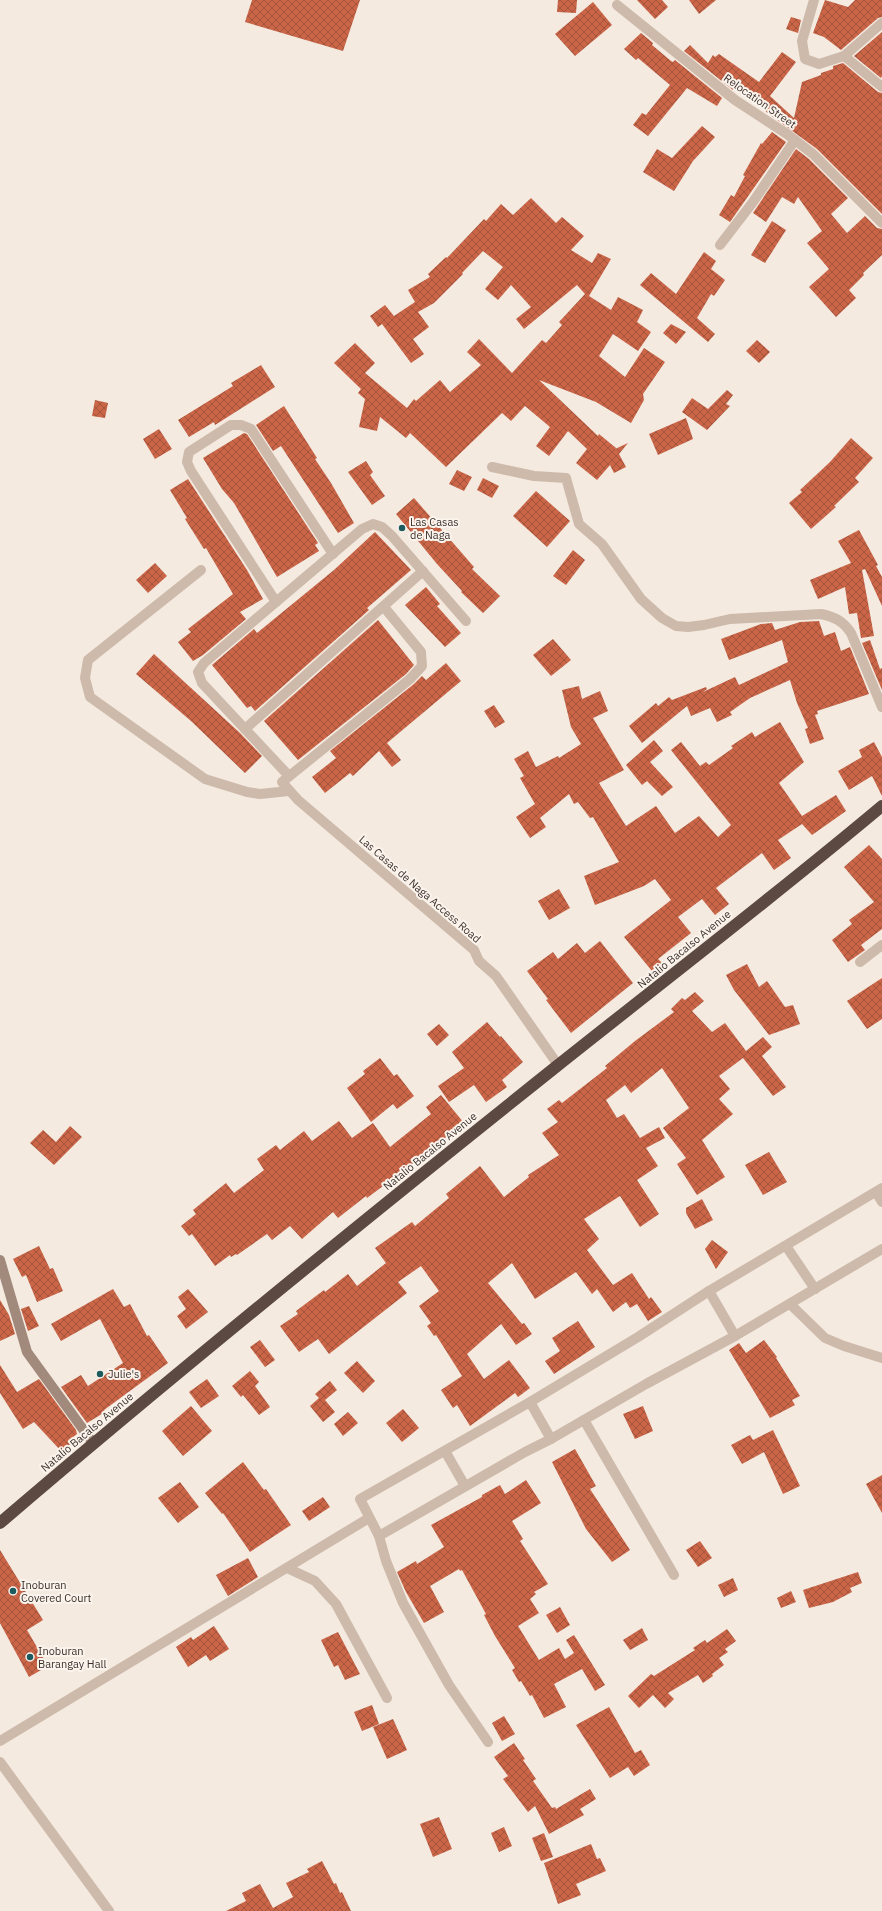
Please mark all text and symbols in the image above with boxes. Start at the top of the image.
street label: Relocation Street [721,71,799,131]
place label: Las Casas de Naga [410,515,459,542]
marker: Las Casas de Naga [397,523,407,533]
street label: Las Casas de Naga Access Road [356,832,484,946]
street label: Natalio Bacalso Avenue [634,907,734,991]
street label: Natalio Bacalso Avenue [380,1109,480,1193]
place label: Julie's [108,1367,139,1381]
marker: Julie's [95,1369,105,1379]
street label: Natalio Bacalso Avenue [38,1389,136,1475]
place label: Inoburan Covered Court [21,1578,92,1605]
marker: Inoburan Covered Court [8,1586,18,1596]
place label: Inoburan Barangay Hall [38,1644,106,1671]
marker: Inoburan Barangay Hall [25,1652,35,1662]

